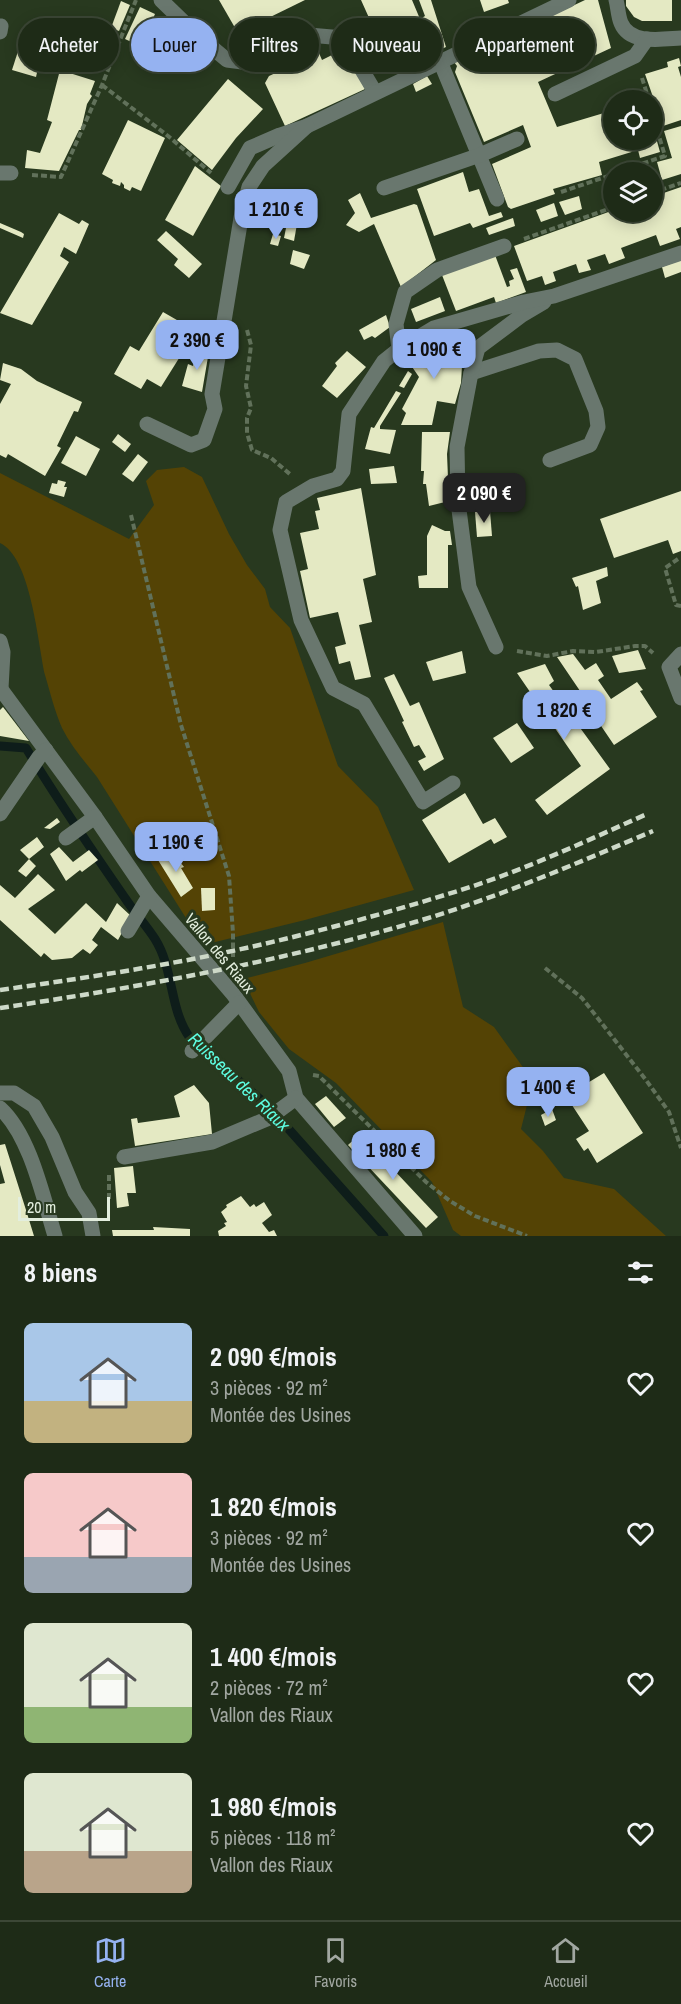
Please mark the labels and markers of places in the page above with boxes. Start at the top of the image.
pin: 1 210 € [221,189,331,240]
pin: 2 390 € [142,320,252,371]
pin: 1 090 € [379,329,489,380]
pin: 2 090 € [429,473,539,524]
pin: 1 820 € [509,690,619,741]
pin: 1 190 € [121,822,231,873]
pin: 1 400 € [493,1067,603,1118]
pin: 1 980 € [338,1130,448,1181]

